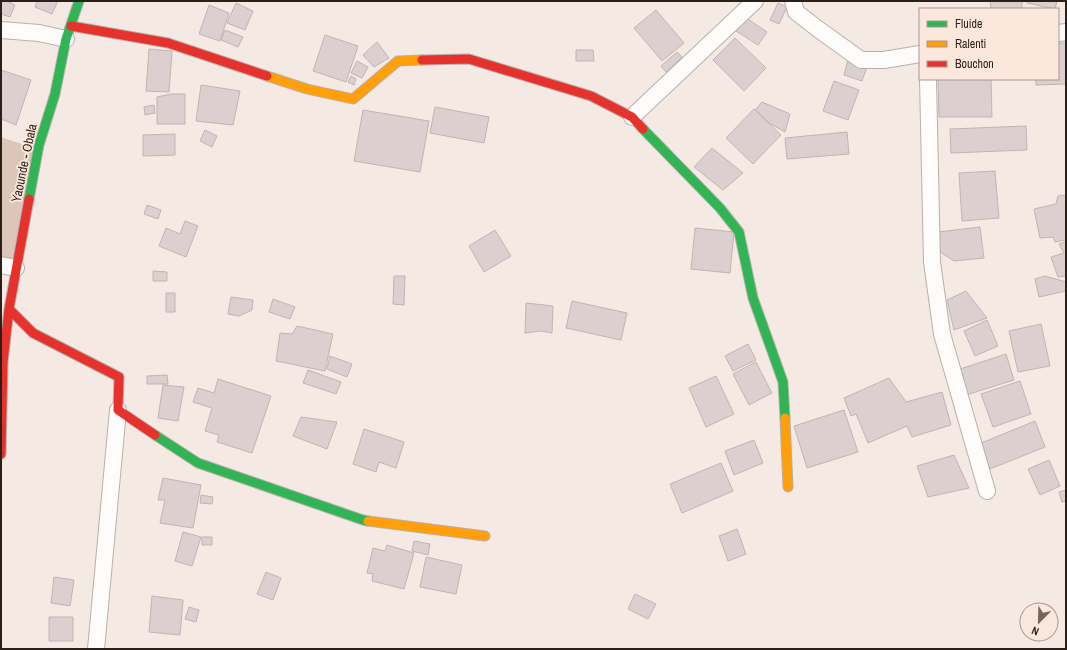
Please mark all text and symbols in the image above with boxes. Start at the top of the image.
legend [919,8,1059,80]
text: Fluide [955,16,982,32]
text: Ralenti [955,36,986,52]
text: Bouchon [955,56,994,72]
street label: Yaounde - Obala [7,122,41,204]
north arrow [1019,602,1059,642]
text: N [1029,623,1041,639]

